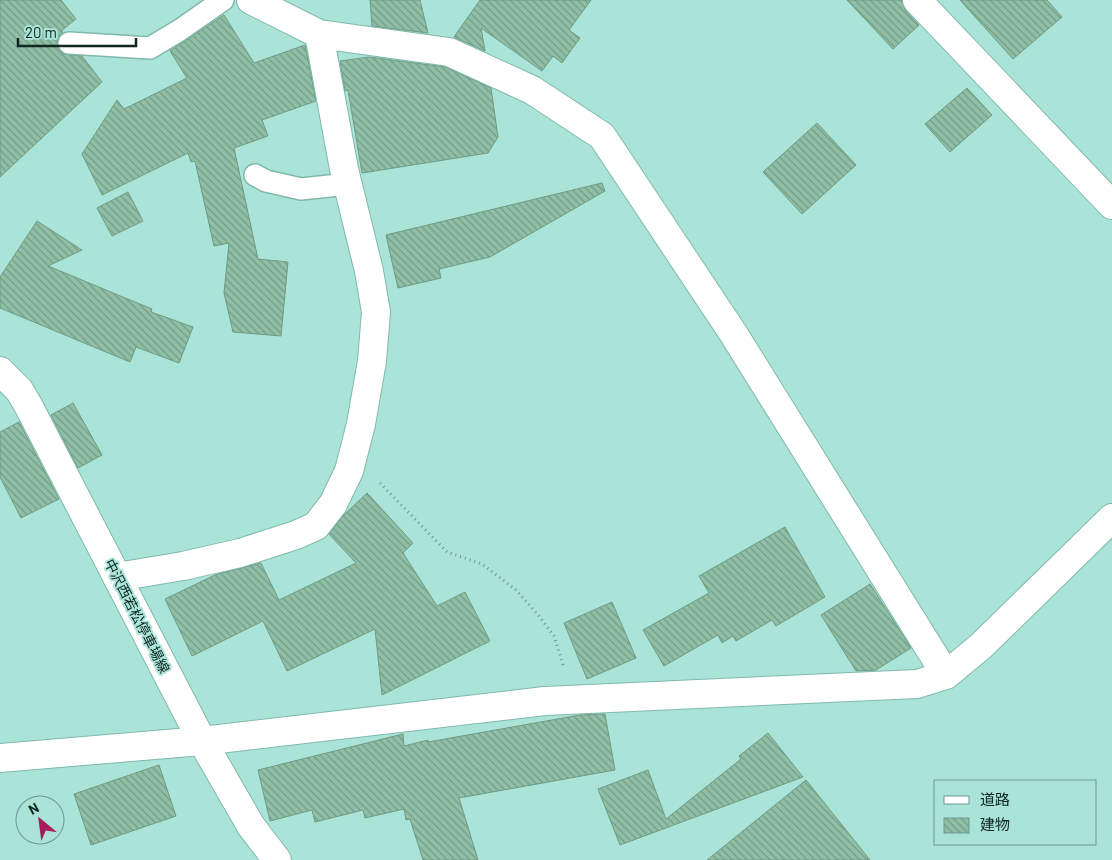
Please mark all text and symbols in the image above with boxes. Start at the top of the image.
scale bar [18,15,135,47]
text: 20 m [25,23,57,41]
street label: 中沢西若松停車場線 [101,556,174,676]
legend [934,780,1097,845]
text: 道路 [980,790,1010,808]
north arrow [15,795,65,845]
text: N [25,799,42,818]
text: 建物 [980,815,1010,833]

